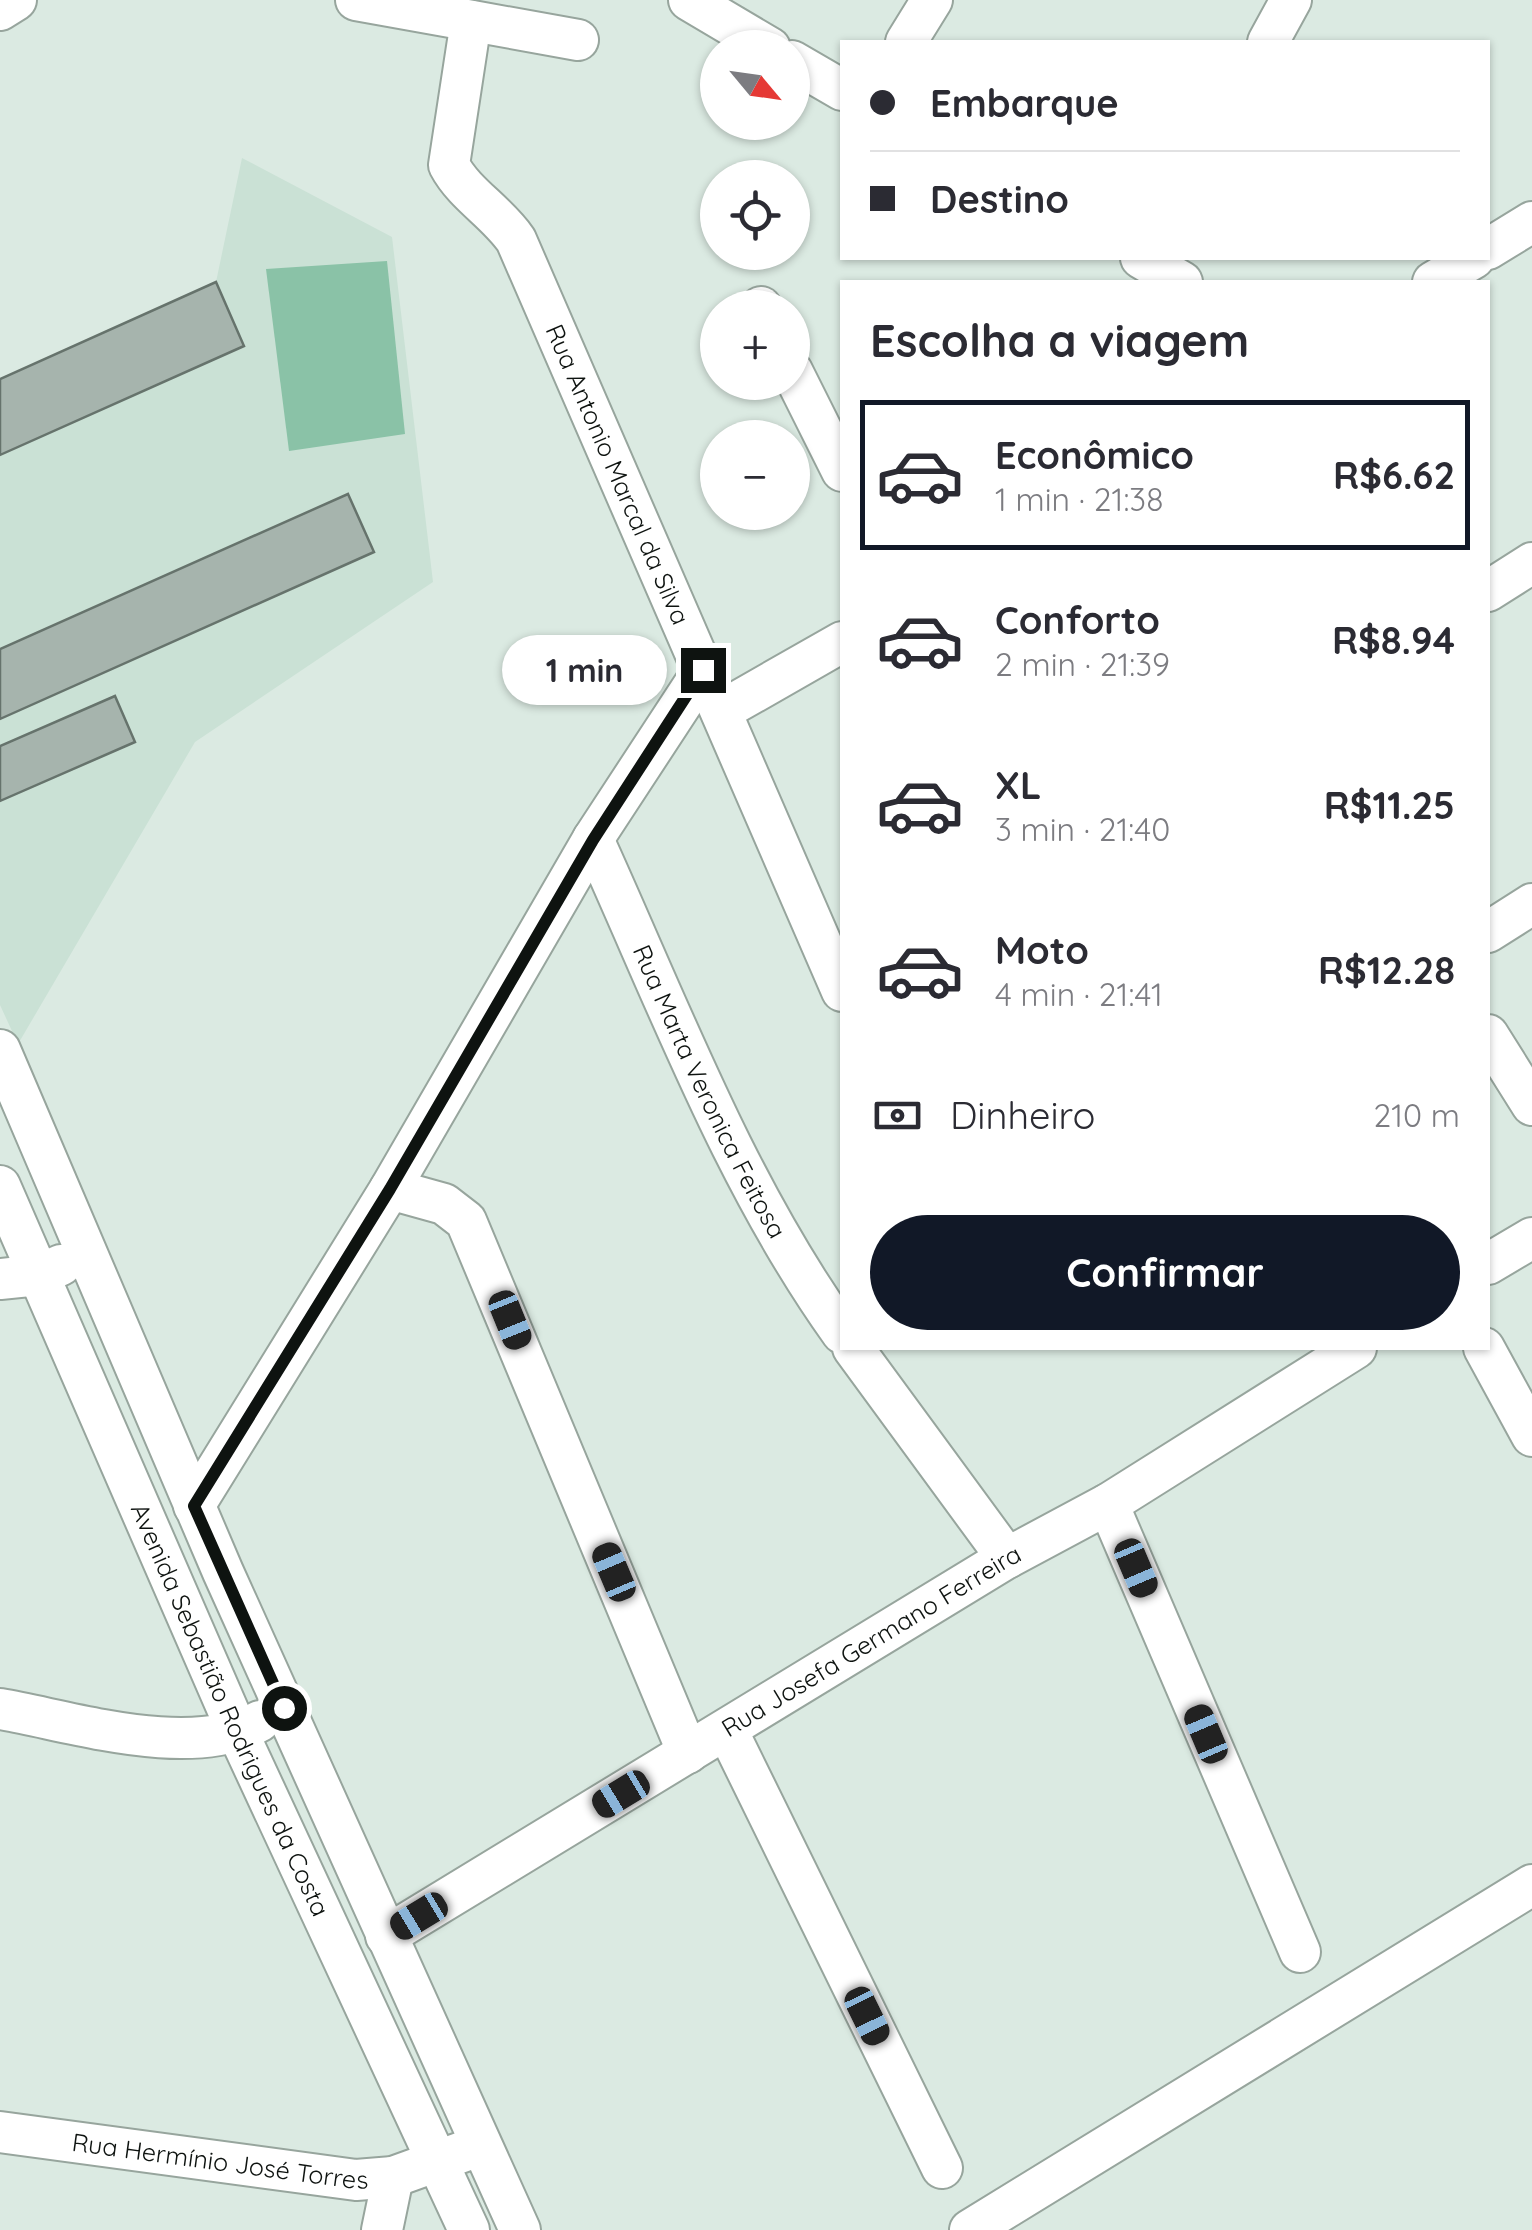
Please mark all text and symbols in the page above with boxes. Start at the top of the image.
north arrow [700,30,810,140]
map controls [700,30,810,530]
text: Embarque [930,79,1119,127]
button: locate [700,160,810,270]
text: Destino [930,175,1069,223]
button: + [700,290,810,400]
text: Escolha a viagem [870,312,1249,368]
street label: Rua Antonio Marcal da Silva [539,319,697,629]
button: − [700,420,810,530]
icon: car [875,430,965,520]
text: Econômico [995,431,1194,479]
text: R$6.62 [1333,451,1455,499]
text: 1 min · 21:38 [995,479,1163,519]
icon: car [875,595,965,685]
text: Conforto [995,596,1160,644]
text: R$8.94 [1332,616,1455,664]
callout: 1 min [503,635,668,705]
text: 2 min · 21:39 [995,644,1170,684]
route end [681,648,726,693]
text: 1 min [546,650,623,690]
icon: car [875,760,965,850]
text: XL [995,761,1041,809]
text: R$11.25 [1324,781,1455,829]
text: 3 min · 21:40 [995,809,1170,849]
icon: car [875,925,965,1015]
text: Moto [995,926,1089,974]
street label: Rua Marta Veronica Feitosa [627,940,794,1243]
text: R$12.28 [1318,946,1455,994]
text: 4 min · 21:41 [995,974,1163,1014]
icon: cash [870,1088,925,1143]
text: Dinheiro [950,1091,1095,1139]
text: 210 m [1373,1095,1460,1135]
button: Confirmar [870,1215,1460,1330]
car [485,1287,535,1353]
street label: Avenida Sebastião Rodrigues da Costa [125,1498,337,1921]
car [1110,1535,1162,1601]
street label: Rua Josefa Germano Ferreira [715,1537,1026,1743]
car [588,1539,640,1605]
route start [262,1686,307,1731]
car [1180,1701,1232,1767]
car [588,1766,654,1822]
car [386,1888,452,1944]
car [840,1982,894,2050]
street label: Rua Hermínio José Torres [70,2126,369,2195]

